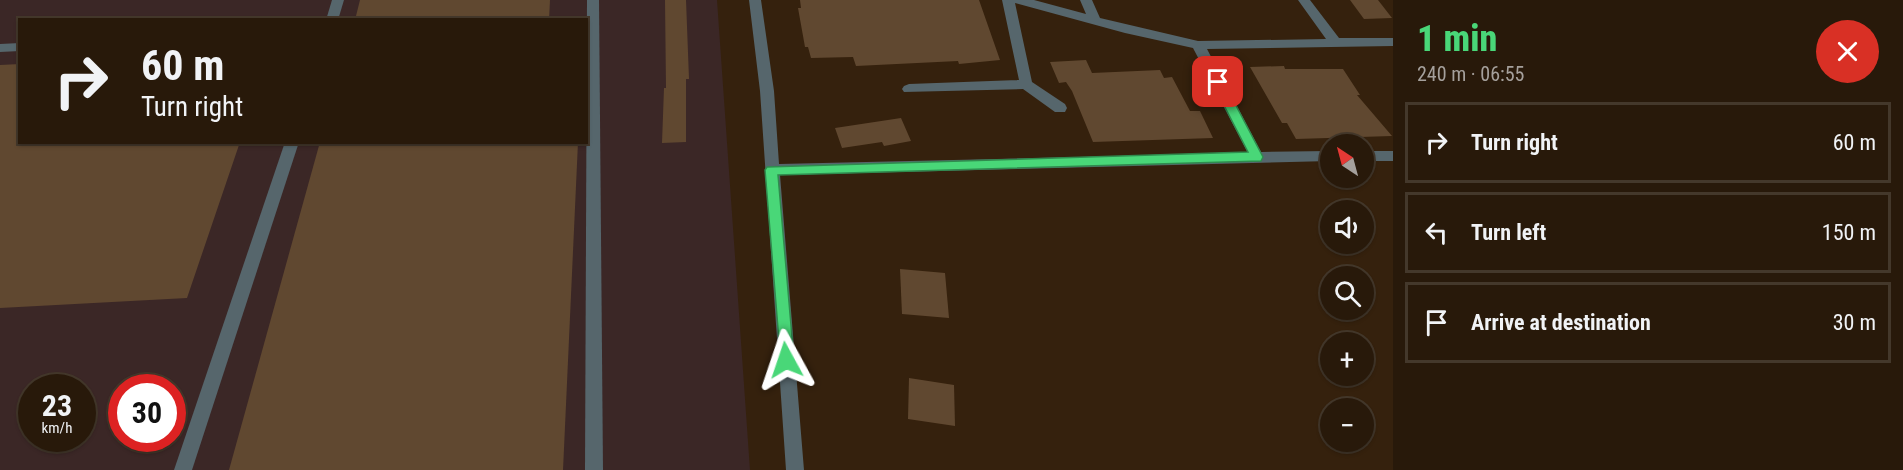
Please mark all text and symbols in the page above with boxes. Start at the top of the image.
text: 1 min [1417,18,1497,60]
button: close [1816,20,1879,83]
text: 60 m [141,41,224,90]
icon: right [42,42,120,120]
pin [1192,56,1243,107]
text: 240 m · 06:55 [1417,62,1524,86]
icon: arrive [1201,65,1234,98]
text: Turn right [141,91,243,123]
icon: right [1420,126,1453,159]
text: Turn right [1471,130,1558,155]
text: 60 m [1833,130,1876,155]
north arrow [1320,134,1374,188]
map controls [1320,134,1374,452]
button: sound [1320,200,1374,254]
icon: left [1420,216,1453,249]
text: Turn left [1471,220,1546,245]
text: 150 m [1822,220,1876,245]
button: search [1320,266,1374,320]
icon: arrive [1420,306,1453,339]
text: Arrive at destination [1471,310,1651,335]
text: 30 m [1833,310,1876,335]
position arrow [754,328,818,392]
button: + [1320,332,1374,386]
speed limit sign: 30 [108,374,186,452]
text: 23 [42,388,72,423]
button: − [1320,398,1374,452]
text: km/h [42,419,72,437]

